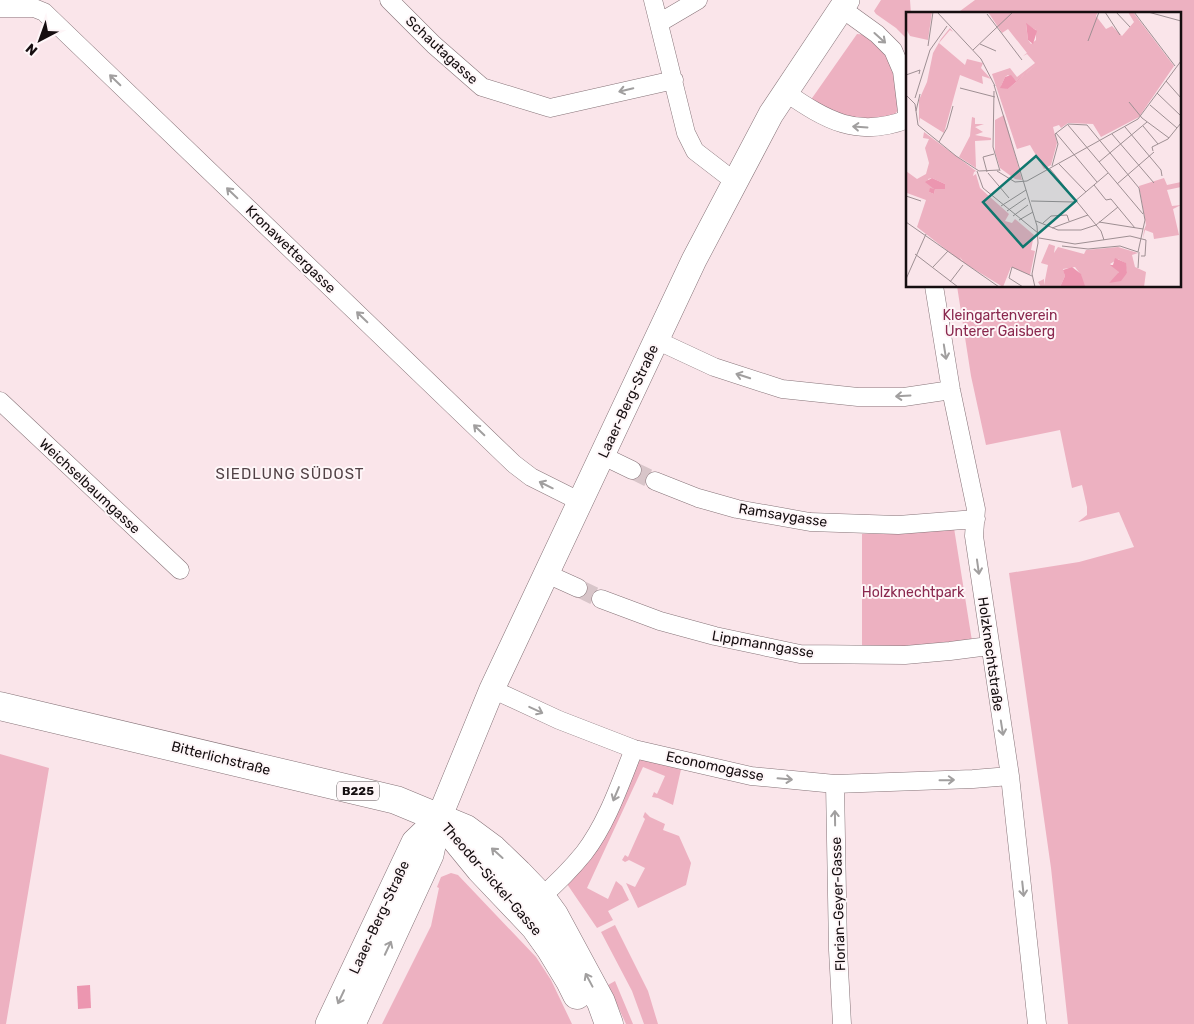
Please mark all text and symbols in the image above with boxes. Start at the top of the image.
inset map [906,12,1182,288]
street label: Schautagasse [402,13,481,88]
north arrow [15,15,65,65]
one-way arrow [873,32,886,43]
text: N [22,40,41,59]
one-way arrow [109,74,121,86]
one-way arrow [619,86,635,95]
one-way arrow [852,123,868,132]
one-way arrow [226,187,238,199]
street label: Kronawettergasse [242,202,339,297]
park label: Kleingartenverein Unterer Gaisberg [943,307,1057,340]
one-way arrow [356,311,368,323]
street label: Laaer-Berg-Straße [595,342,662,461]
one-way arrow [940,343,950,359]
one-way arrow [736,371,751,380]
one-way arrow [895,392,911,401]
one-way arrow [473,424,486,436]
street label: Weichselbaumgasse [36,435,144,538]
district label: SIEDLUNG SÜDOST [215,465,365,483]
one-way arrow [539,480,554,489]
street label: Ramsaygasse [737,500,829,531]
one-way arrow [974,559,984,575]
park label: Holzknechtpark [862,584,965,601]
street label: Holzknechtstraße [974,596,1007,713]
street label: Lippmanngasse [711,627,815,662]
one-way arrow [528,706,543,715]
one-way arrow [998,720,1008,736]
street label: Bitterlichstraße [170,738,272,779]
street label: Economogasse [665,748,765,785]
one-way arrow [777,774,793,784]
one-way arrow [939,775,955,784]
road number: B225 [337,781,379,800]
one-way arrow [610,786,620,801]
one-way arrow [831,810,840,826]
street label: Theodor-Sickel-Gasse [438,819,545,939]
street label: Florian-Geyer-Gasse [828,836,849,972]
one-way arrow [490,847,503,859]
street label: Laaer-Berg-Straße [346,858,413,977]
one-way arrow [1018,881,1028,897]
one-way arrow [384,941,393,956]
one-way arrow [584,972,594,987]
one-way arrow [336,989,345,1004]

